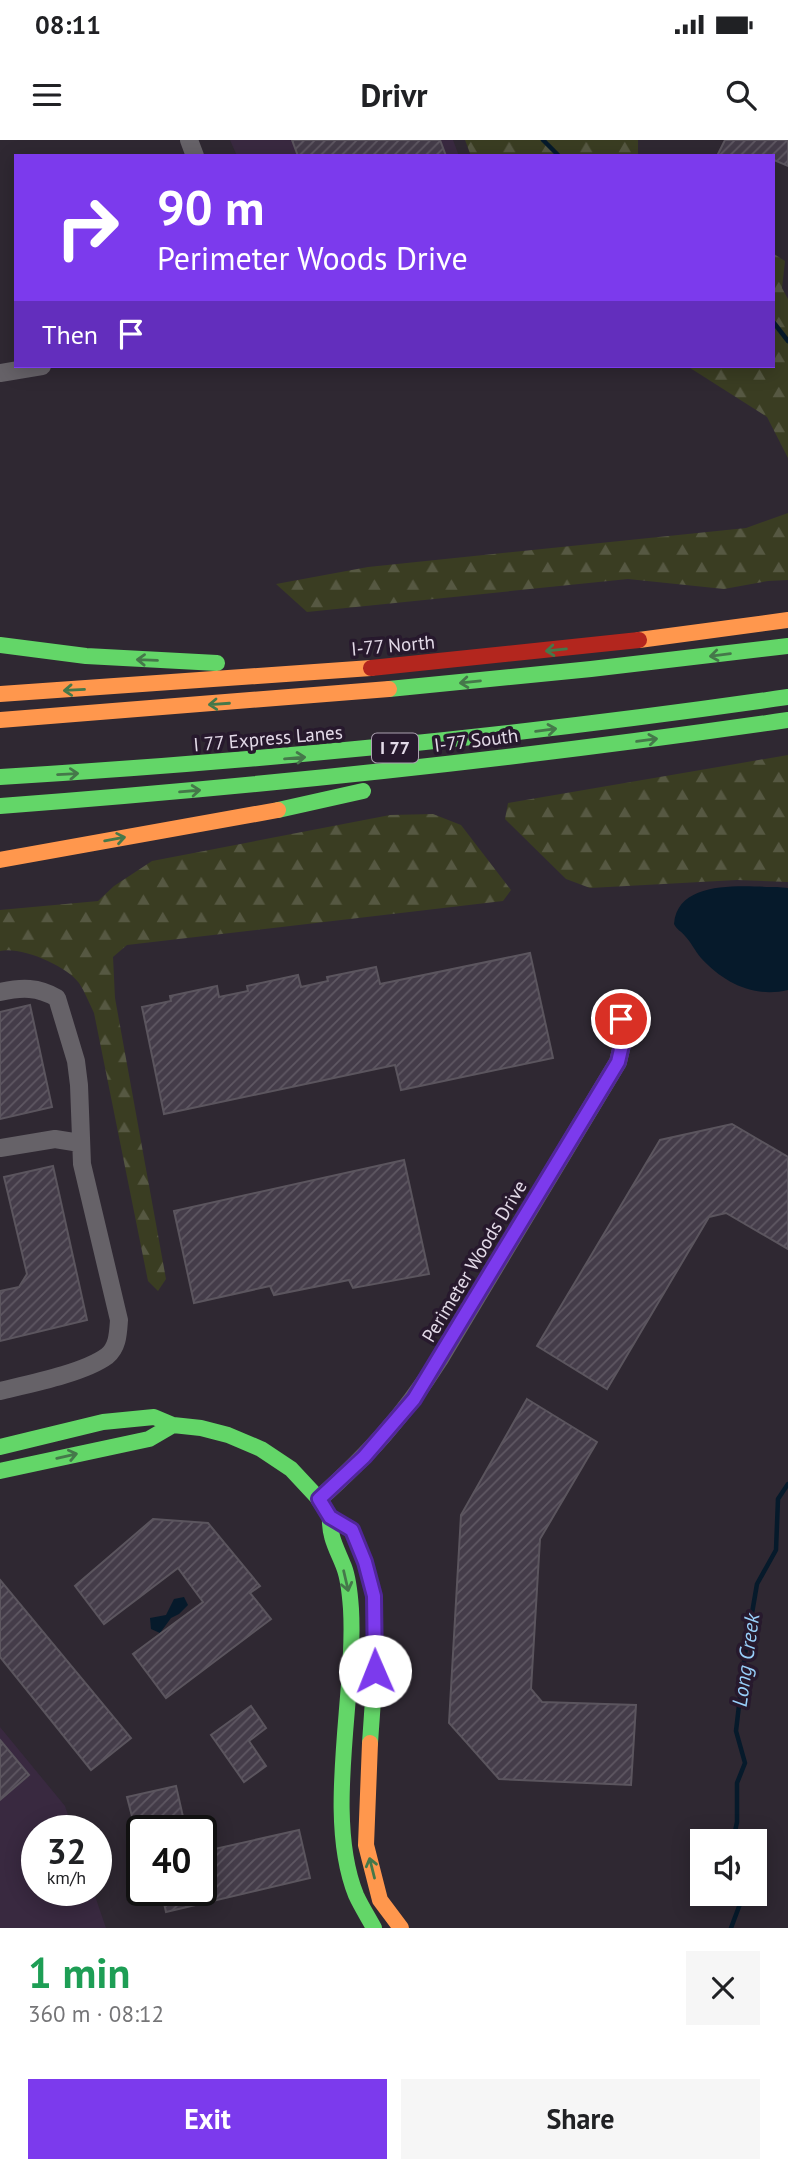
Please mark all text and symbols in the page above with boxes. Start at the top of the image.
text: 08:11 [35,8,101,41]
text: Drivr [360,74,428,116]
icon: menu [28,76,66,114]
icon: search [722,76,760,114]
text: 90 m [157,175,264,239]
icon: right [42,182,133,273]
text: Perimeter Woods Drive [157,237,468,279]
icon: arrive [112,315,150,353]
text: Then [42,318,98,351]
street label: I-77 North [350,629,436,661]
one-way arrow [546,644,568,657]
one-way arrow [709,648,732,661]
one-way arrow [136,654,159,667]
one-way arrow [459,676,482,689]
one-way arrow [63,683,86,696]
one-way arrow [208,698,231,711]
street label: I 77 Express Lanes [192,720,344,756]
street label: I-77 South [433,723,519,757]
one-way arrow [534,724,556,737]
one-way arrow [635,733,658,746]
road number: I 77 [372,734,418,762]
one-way arrow [283,751,306,764]
one-way arrow [56,767,79,780]
one-way arrow [178,784,201,797]
one-way arrow [104,832,126,846]
pin [591,989,651,1049]
icon: arrive [602,1000,640,1038]
street label: Perimeter Woods Drive [416,1176,532,1346]
one-way arrow [55,1449,78,1462]
one-way arrow [340,1569,354,1592]
water label: Long Creek [726,1610,766,1708]
position arrow [338,1634,412,1708]
speed limit sign: 40 [126,1815,217,1906]
text: 32 [47,1828,86,1874]
map controls [690,1829,767,1906]
button: sound [690,1829,767,1906]
one-way arrow [365,1857,378,1880]
text: km/h [47,1866,86,1889]
text: 1 min [28,1945,130,2000]
button: close [686,1951,760,2025]
text: 360 m · 08:12 [28,1999,164,2028]
button: Exit [28,2079,387,2159]
button: Share [401,2079,760,2159]

